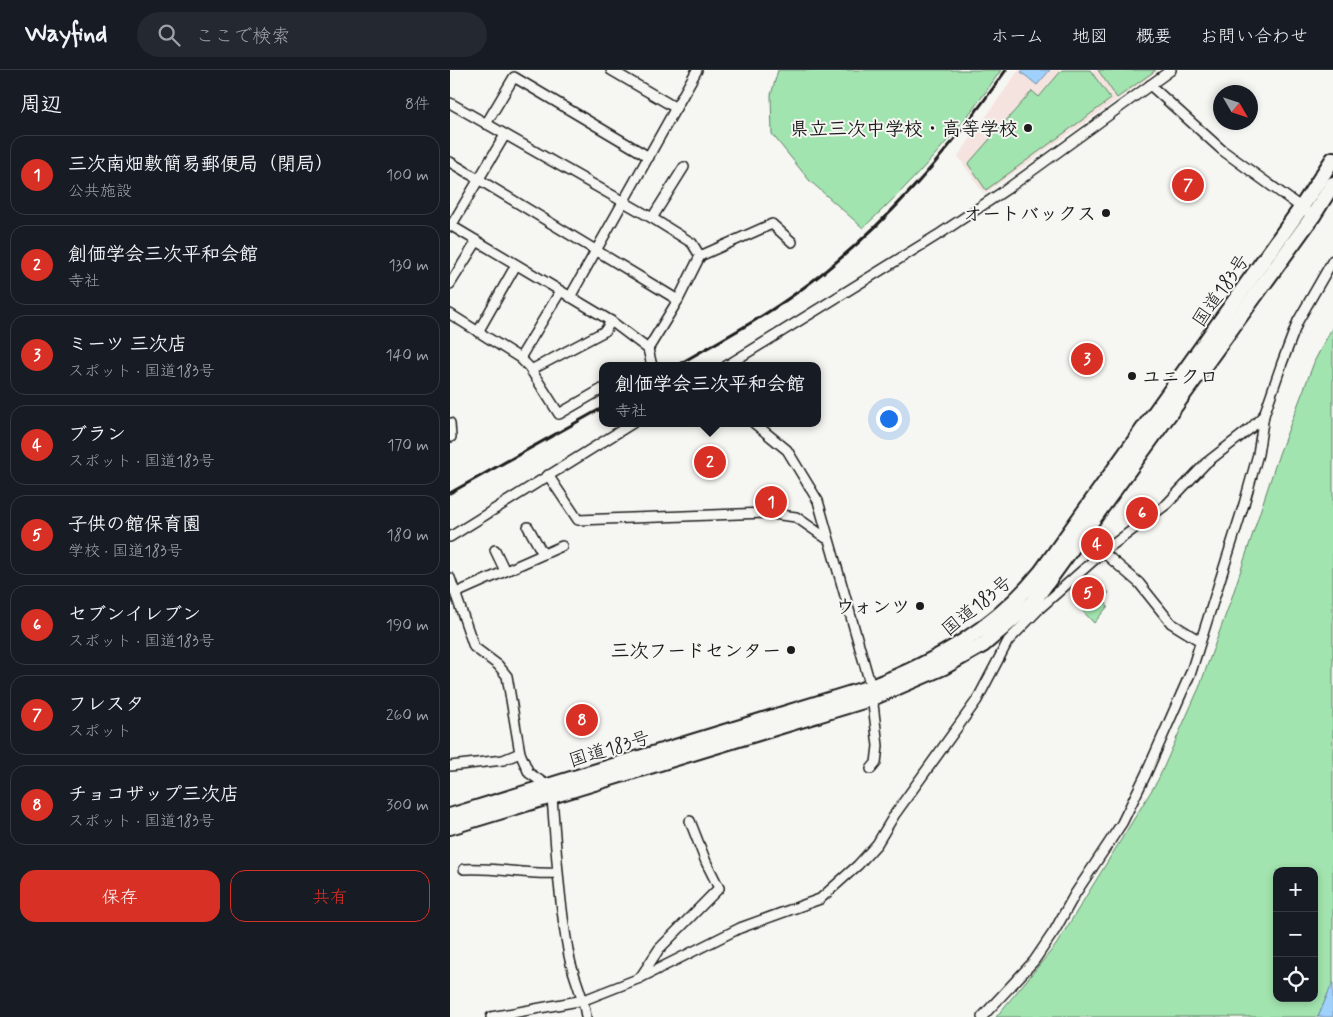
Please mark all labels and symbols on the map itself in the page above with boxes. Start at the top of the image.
north arrow [1213,85,1258,130]
place label: 県立三次中学校・高等学校 [790,117,1018,142]
marker: 県立三次中学校・高等学校 [1022,122,1034,134]
pin: 7 [1172,166,1204,204]
place label: オートバックス [963,202,1096,227]
marker: オートバックス [1100,207,1112,219]
street label: 国道183号 [1187,249,1255,332]
pin: 3 [1071,340,1103,378]
place label: ユニクロ [1142,365,1218,390]
marker: ユニクロ [1126,370,1138,382]
your location [876,406,902,432]
pin: 2 [694,443,726,481]
pin: 1 [755,483,787,521]
pin: 6 [1126,494,1158,532]
pin: 4 [1081,525,1113,563]
street label: 国道183号 [937,570,1017,642]
pin: 5 [1072,574,1104,612]
place label: ウォンツ [836,595,910,620]
marker: ウォンツ [914,600,926,612]
place label: 三次フードセンター [610,639,781,664]
marker: 三次フードセンター [785,644,797,656]
pin: 8 [566,701,598,739]
street label: 国道183号 [566,725,653,774]

